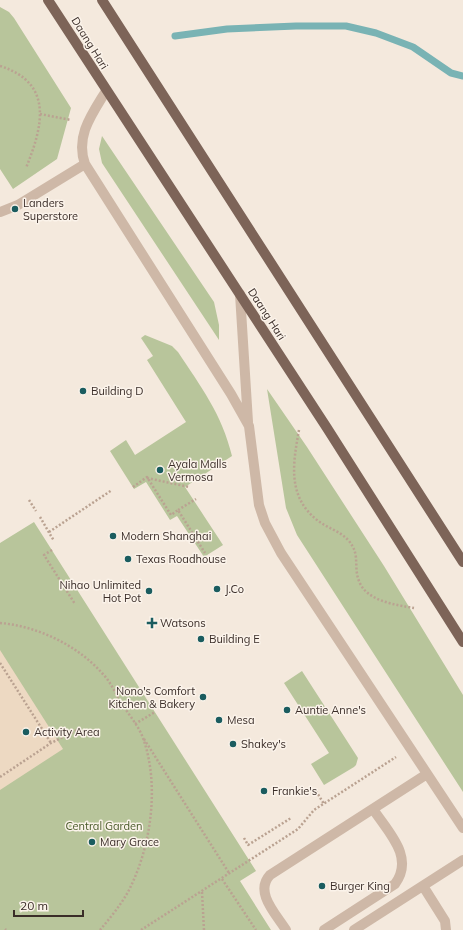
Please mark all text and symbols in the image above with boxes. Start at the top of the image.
street label: Daang Hari [68,14,112,72]
place label: Landers Superstore [23,196,78,223]
marker: Landers Superstore [10,204,20,214]
street label: Daang Hari [245,285,289,343]
place label: Building D [91,384,143,398]
marker: Building D [78,386,88,396]
place label: Ayala Malls Vermosa [168,457,227,484]
marker: Ayala Malls Vermosa [155,465,165,475]
place label: Modern Shanghai [121,529,211,543]
marker: Modern Shanghai [108,531,118,541]
place label: Texas Roadhouse [136,552,226,566]
marker: Texas Roadhouse [123,554,133,564]
place label: Nihao Unlimited Hot Pot [60,578,141,605]
place label: J.Co [225,582,244,596]
marker: J.Co [212,584,222,594]
marker: Nihao Unlimited Hot Pot [144,586,154,596]
place label: Watsons [160,616,206,630]
marker: Watsons [147,618,157,628]
place label: Building E [209,632,260,646]
marker: Building E [196,634,206,644]
place label: Nono's Comfort Kitchen & Bakery [108,684,195,711]
marker: Nono's Comfort Kitchen & Bakery [198,692,208,702]
place label: Auntie Anne's [295,703,366,717]
marker: Auntie Anne's [282,705,292,715]
place label: Mesa [227,713,254,727]
marker: Mesa [214,715,224,725]
place label: Activity Area [34,725,100,739]
marker: Activity Area [21,727,31,737]
place label: Shakey's [241,737,286,751]
marker: Shakey's [228,739,238,749]
place label: Frankie's [272,784,317,798]
marker: Frankie's [259,786,269,796]
park label: Central Garden [65,819,143,833]
place label: Mary Grace [100,835,159,849]
marker: Mary Grace [87,837,97,847]
place label: Burger King [330,879,390,893]
marker: Burger King [317,881,327,891]
scale bar [14,892,83,918]
text: 20 m [20,898,48,913]

